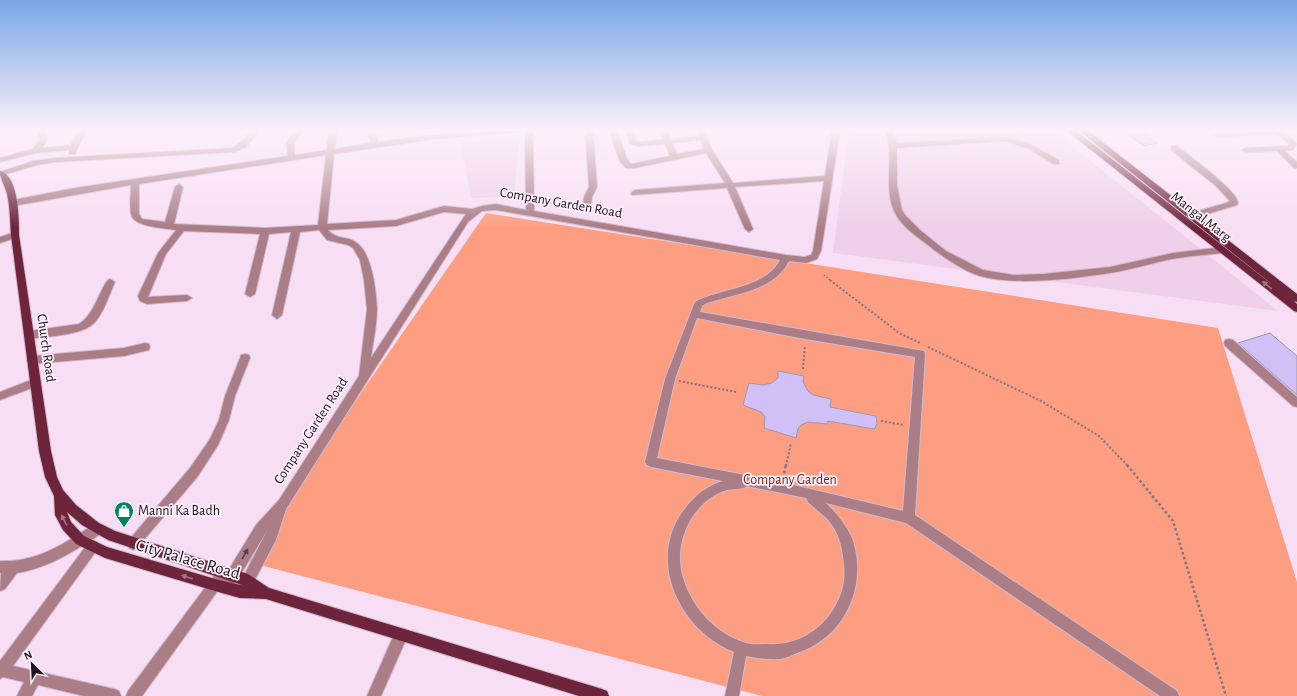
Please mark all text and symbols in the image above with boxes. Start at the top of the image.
street label: Company Garden Road [499,185,623,221]
street label: Mangal Marg [1168,189,1234,245]
one-way arrow [1261,281,1272,289]
street label: Church Road [34,313,58,383]
street label: Company Garden Road [271,375,351,487]
park label: Company Garden [743,473,837,487]
shop icon: Manni Ka Badh [113,500,135,528]
place label: Manni Ka Badh [138,504,220,518]
one-way arrow [61,514,67,526]
street label: City Palace Road [134,536,242,583]
one-way arrow [242,549,249,560]
one-way arrow [181,574,193,580]
north arrow [12,644,52,684]
text: N [22,649,34,662]

